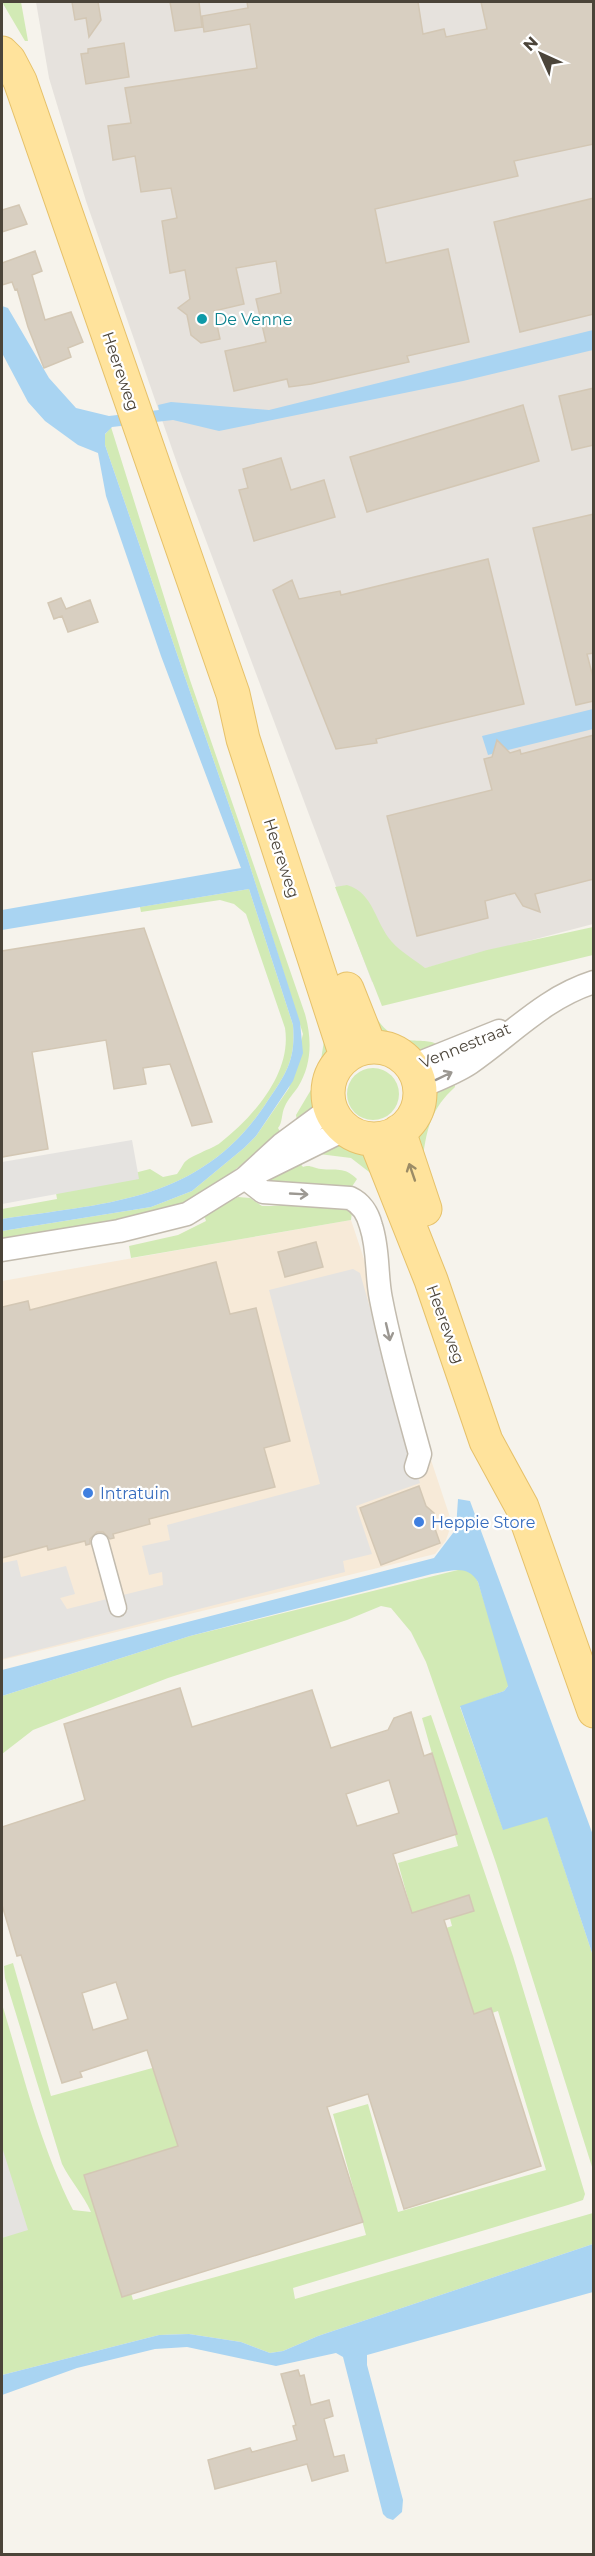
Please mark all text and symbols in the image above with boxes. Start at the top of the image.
north arrow [511,24,571,84]
text: N [519,32,542,55]
place label: De Venne [214,310,292,329]
marker: De Venne [195,312,209,326]
street label: Heereweg [98,329,143,413]
street label: Heereweg [260,816,303,900]
street label: Vennestraat [417,1018,514,1072]
one-way arrow [435,1070,453,1081]
one-way arrow [406,1164,417,1182]
one-way arrow [288,1188,308,1199]
street label: Heereweg [422,1282,469,1366]
one-way arrow [383,1321,394,1341]
place label: Intratuin [100,1484,170,1503]
marker: Intratuin [81,1486,95,1500]
place label: Heppie Store [431,1513,535,1532]
marker: Heppie Store [412,1515,426,1529]

